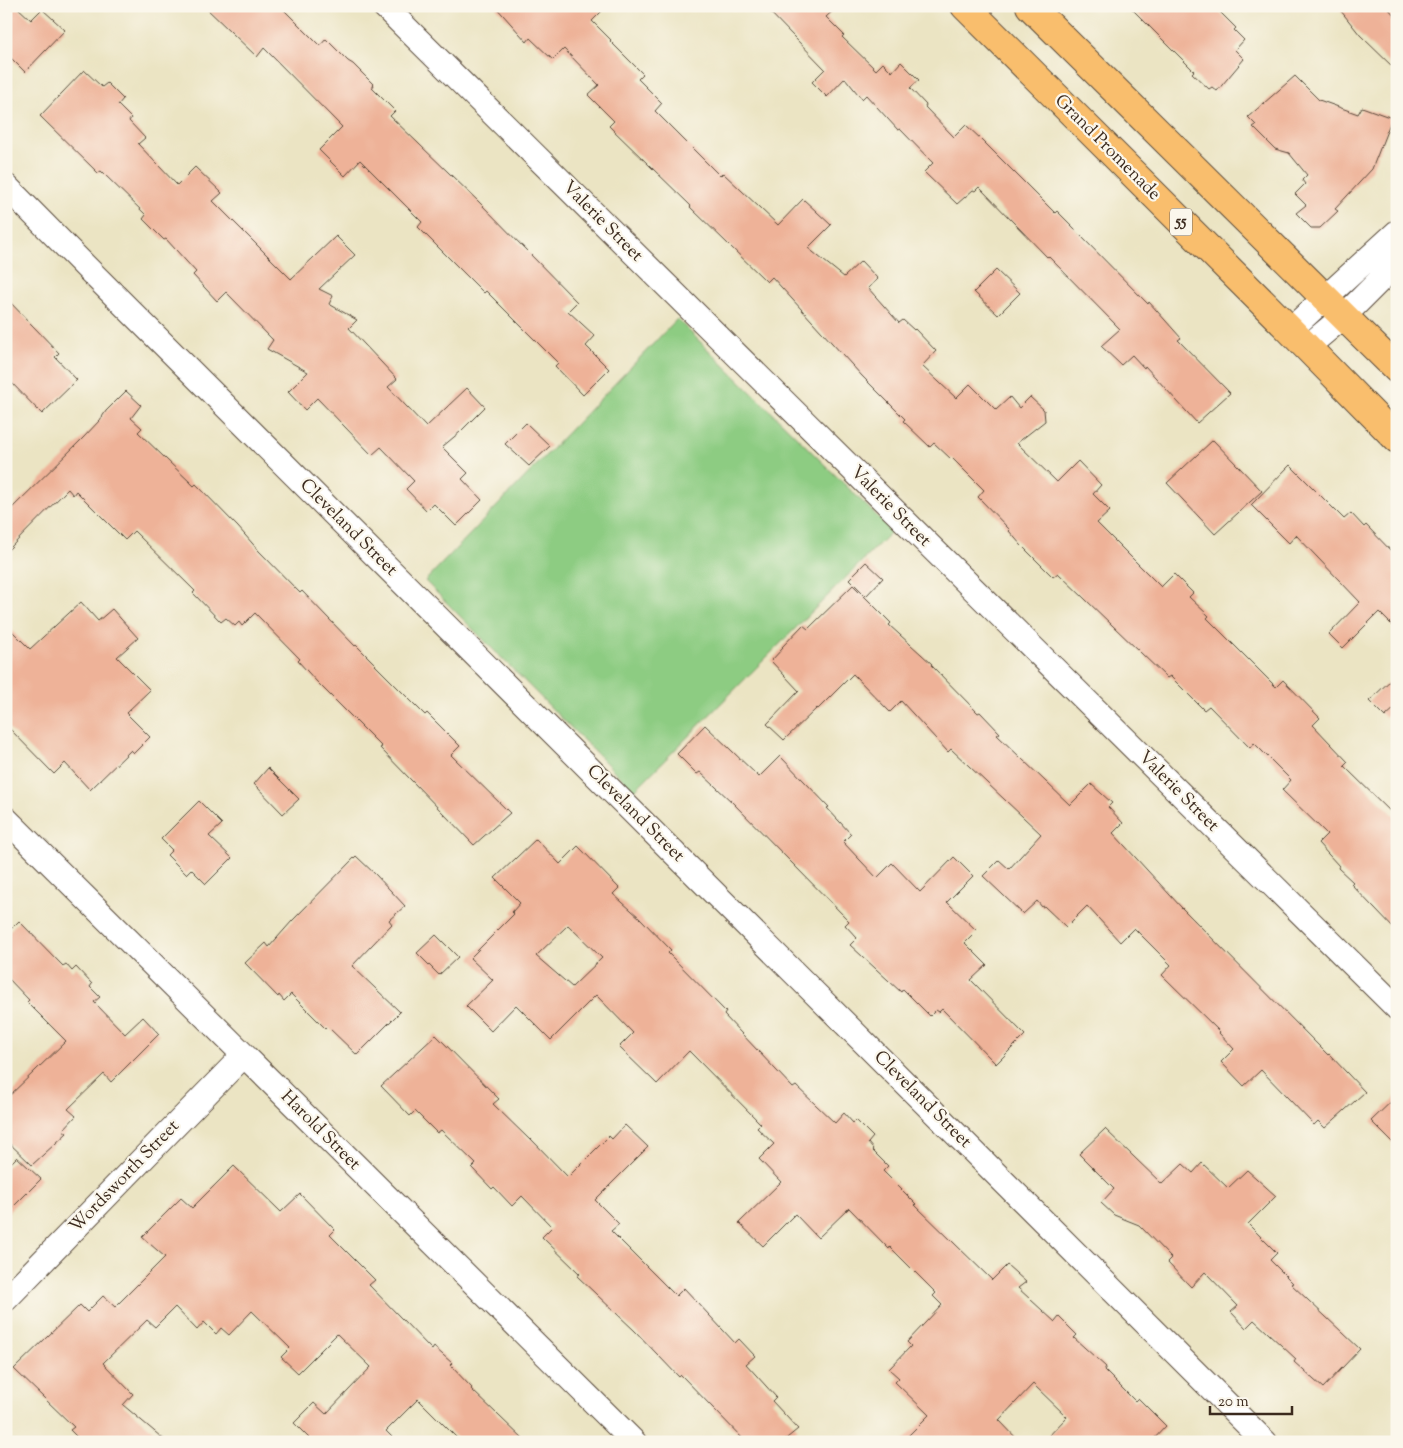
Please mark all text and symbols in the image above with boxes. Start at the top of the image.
street label: Grand Promenade [1048,89,1166,207]
street label: Valerie Street [556,176,648,268]
road number: 55 [1170,208,1192,236]
street label: Valerie Street [844,461,936,553]
street label: Cleveland Street [293,473,403,583]
street label: Valerie Street [1132,746,1224,838]
street label: Cleveland Street [580,759,690,869]
street label: Cleveland Street [867,1045,977,1155]
street label: Harold Street [274,1085,366,1177]
street label: Wordsworth Street [64,1115,186,1239]
scale bar [1210,1383,1293,1415]
text: 20 m [1218,1392,1249,1413]

